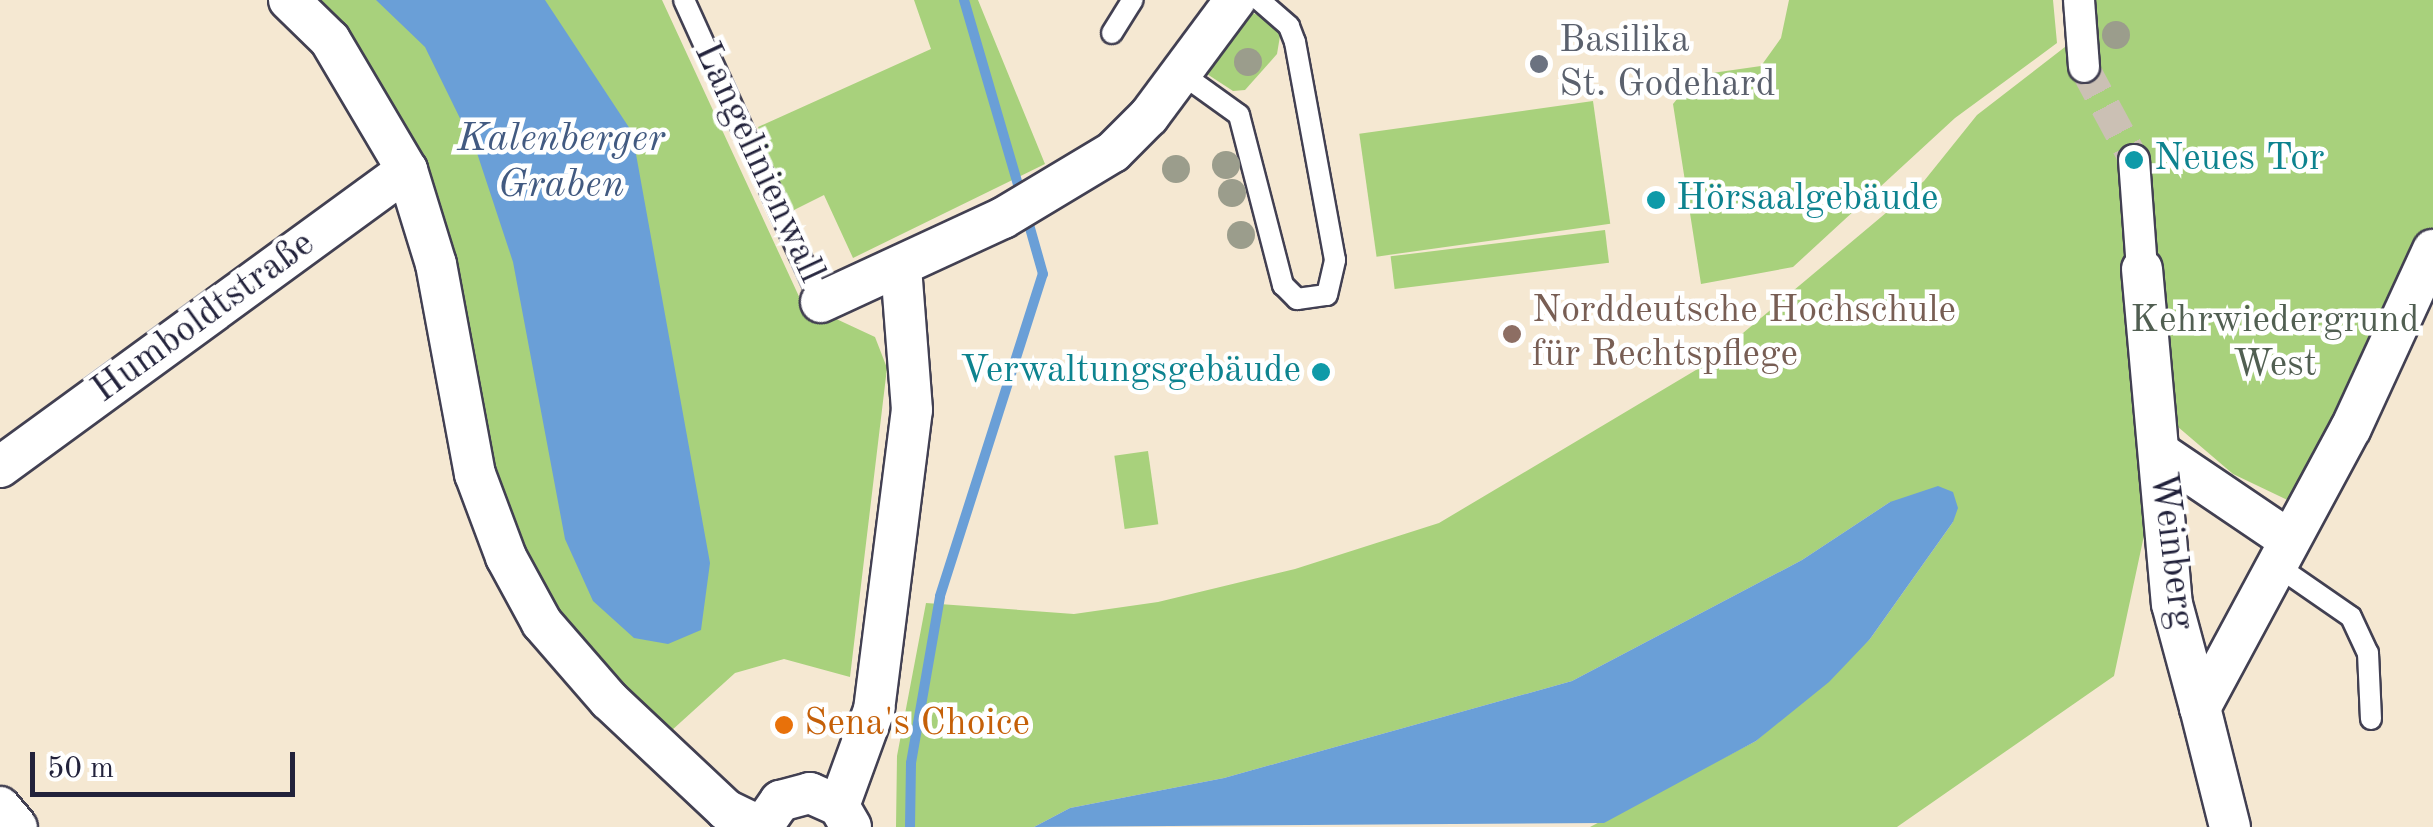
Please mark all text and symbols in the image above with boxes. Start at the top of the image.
place label: Basilika St. Godehard [1559,19,1776,108]
street label: Langelinienwall [682,36,834,290]
marker: Basilika St. Godehard [1528,53,1550,75]
water label: Kalenberger Graben [457,116,665,210]
place label: Neues Tor [2154,137,2325,183]
marker: Neues Tor [2123,149,2145,171]
place label: Hörsaalgebäude [1676,177,1939,223]
marker: Hörsaalgebäude [1645,189,1667,211]
street label: Humboldtstraße [84,222,324,414]
place label: Norddeutsche Hochschule für Rechtspflege [1532,289,1956,378]
park label: Kehrwiedergrund West [2130,299,2420,388]
marker: Norddeutsche Hochschule für Rechtspflege [1501,323,1523,345]
place label: Verwaltungsgebäude [960,349,1301,395]
marker: Verwaltungsgebäude [1310,361,1332,383]
street label: Weinberg [2139,470,2203,632]
place label: Sena's Choice [804,702,1030,748]
marker: Sena's Choice [773,714,795,736]
scale bar [35,732,300,794]
text: 50 m [47,754,114,784]

